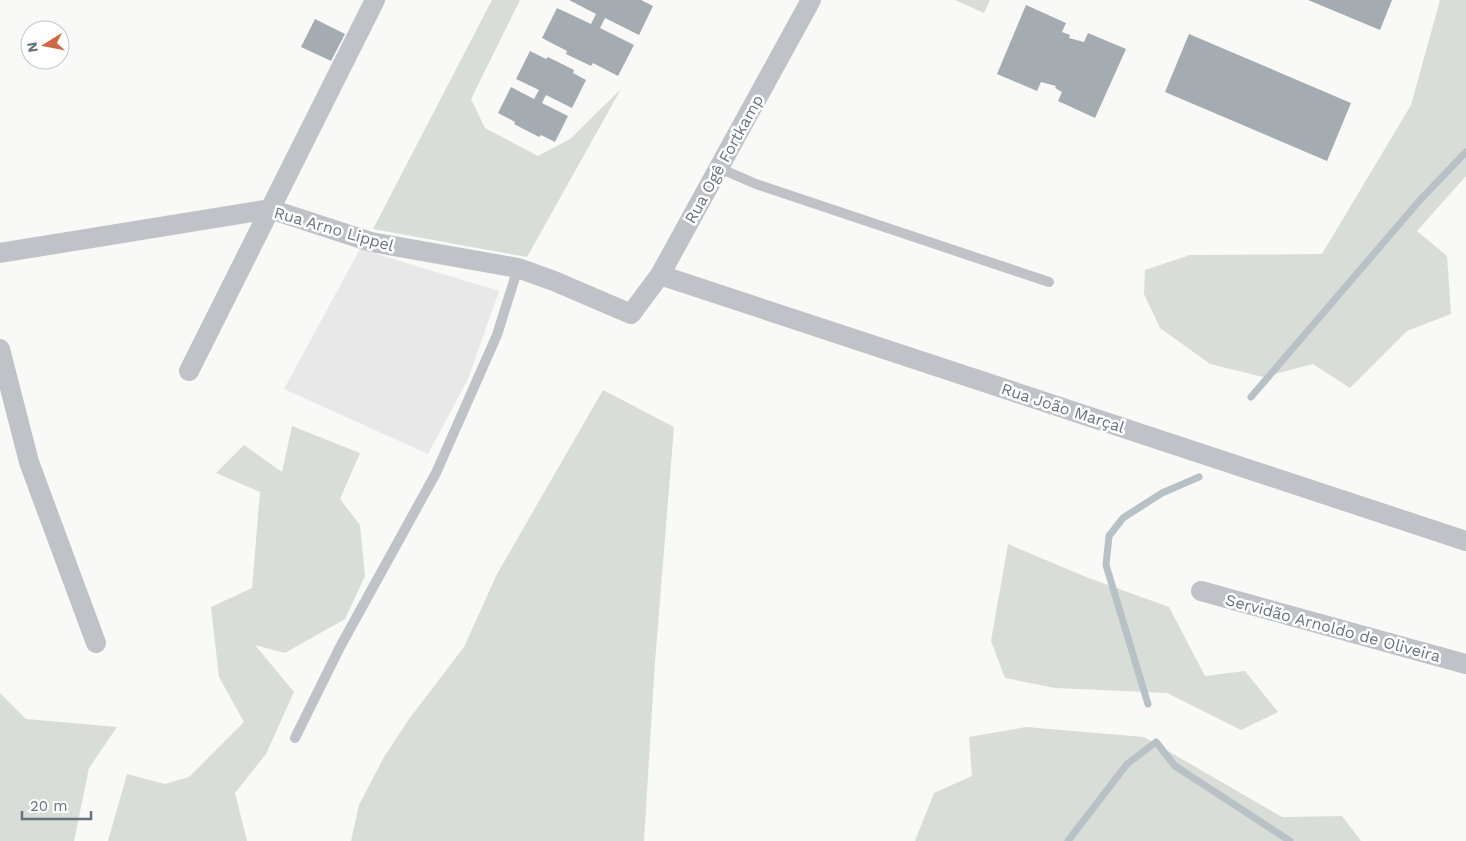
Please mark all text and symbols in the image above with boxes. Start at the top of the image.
north arrow [20,20,70,70]
text: N [23,41,41,54]
street label: Rua Ogê Fortkamp [681,91,767,227]
street label: Rua Arno Lippel [272,203,396,255]
street label: Rua João Marçal [999,379,1127,437]
street label: Servidão Arnoldo de Oliveira [1223,590,1443,666]
scale bar [22,788,91,820]
text: 20 m [30,797,68,815]

